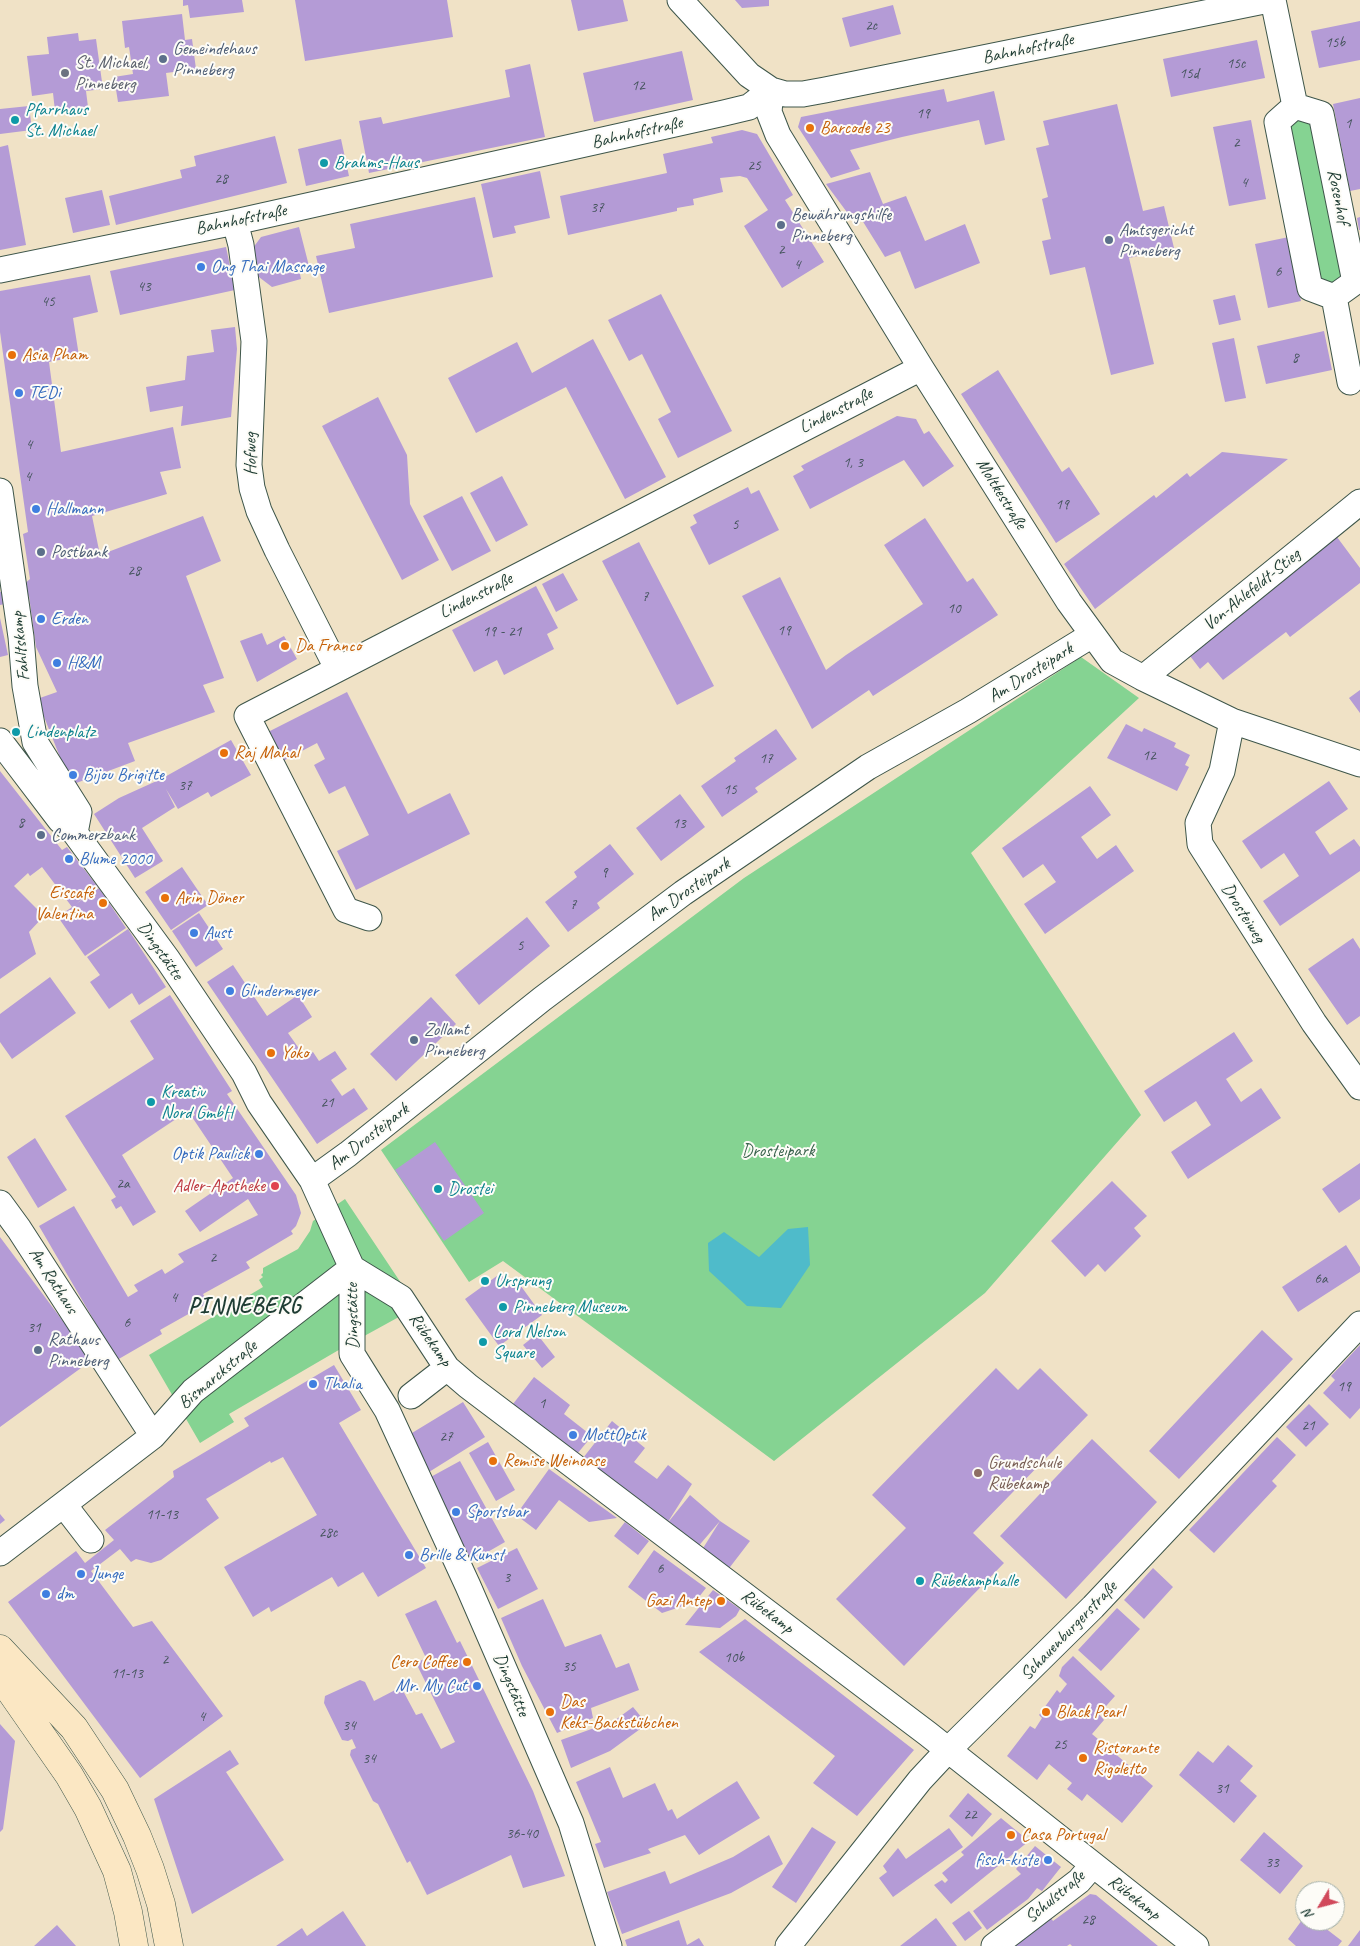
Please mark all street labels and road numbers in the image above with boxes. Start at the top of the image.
street label: Bahnhofstraße [981,29,1075,69]
street label: Bahnhofstraße [590,112,684,154]
street label: Rosenhof [1322,168,1354,226]
street label: Bahnhofstraße [194,200,288,240]
street label: Lindenstraße [796,383,876,439]
street label: Hofweg [240,432,262,476]
street label: Moltkestraße [971,454,1031,534]
street label: Von-Ahlefeldt-Stieg [1199,544,1305,636]
street label: Lindenstraße [436,568,516,624]
street label: Fahltskamp [7,610,35,682]
street label: Am Drosteipark [985,638,1077,708]
street label: Am Drosteipark [644,854,734,926]
street label: Drosteiweg [1216,879,1270,947]
street label: Dingstätte [132,918,188,984]
street label: Am Drosteipark [325,1099,413,1175]
street label: Am Rathaus [24,1244,82,1318]
street label: Dingstätte [342,1283,364,1349]
street label: Rübekamp [404,1309,456,1371]
street label: Bismarckstraße [174,1336,262,1414]
street label: Schauenburgerstraße [1016,1577,1122,1685]
street label: Rübekamp [736,1585,798,1639]
street label: Dingstätte [488,1650,534,1720]
street label: Schulstraße [1021,1866,1089,1928]
street label: Rübekamp [1103,1871,1165,1925]

